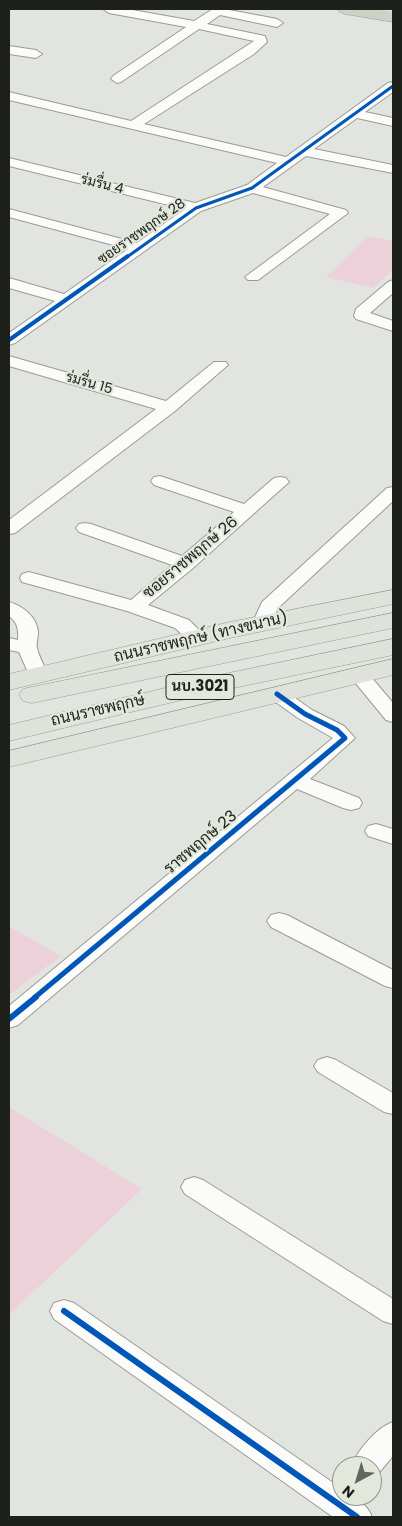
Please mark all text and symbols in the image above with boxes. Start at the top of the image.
street label: ร่มรื่น 4 [79,172,125,198]
street label: ซอยราชพฤกษ์ 28 [95,196,189,268]
street label: ร่มรื่น 15 [64,369,114,399]
street label: ซอยราชพฤกษ์ 26 [140,513,242,603]
street label: ถนนราชพฤกษ์ (ทางขนาน) [112,609,290,667]
road number: นบ.3021 [166,674,234,700]
street label: ถนนราชพฤกษ์ [49,691,147,731]
street label: ราชพฤกษ์ 23 [161,807,241,879]
north arrow [332,1456,382,1506]
text: N [338,1481,359,1503]

